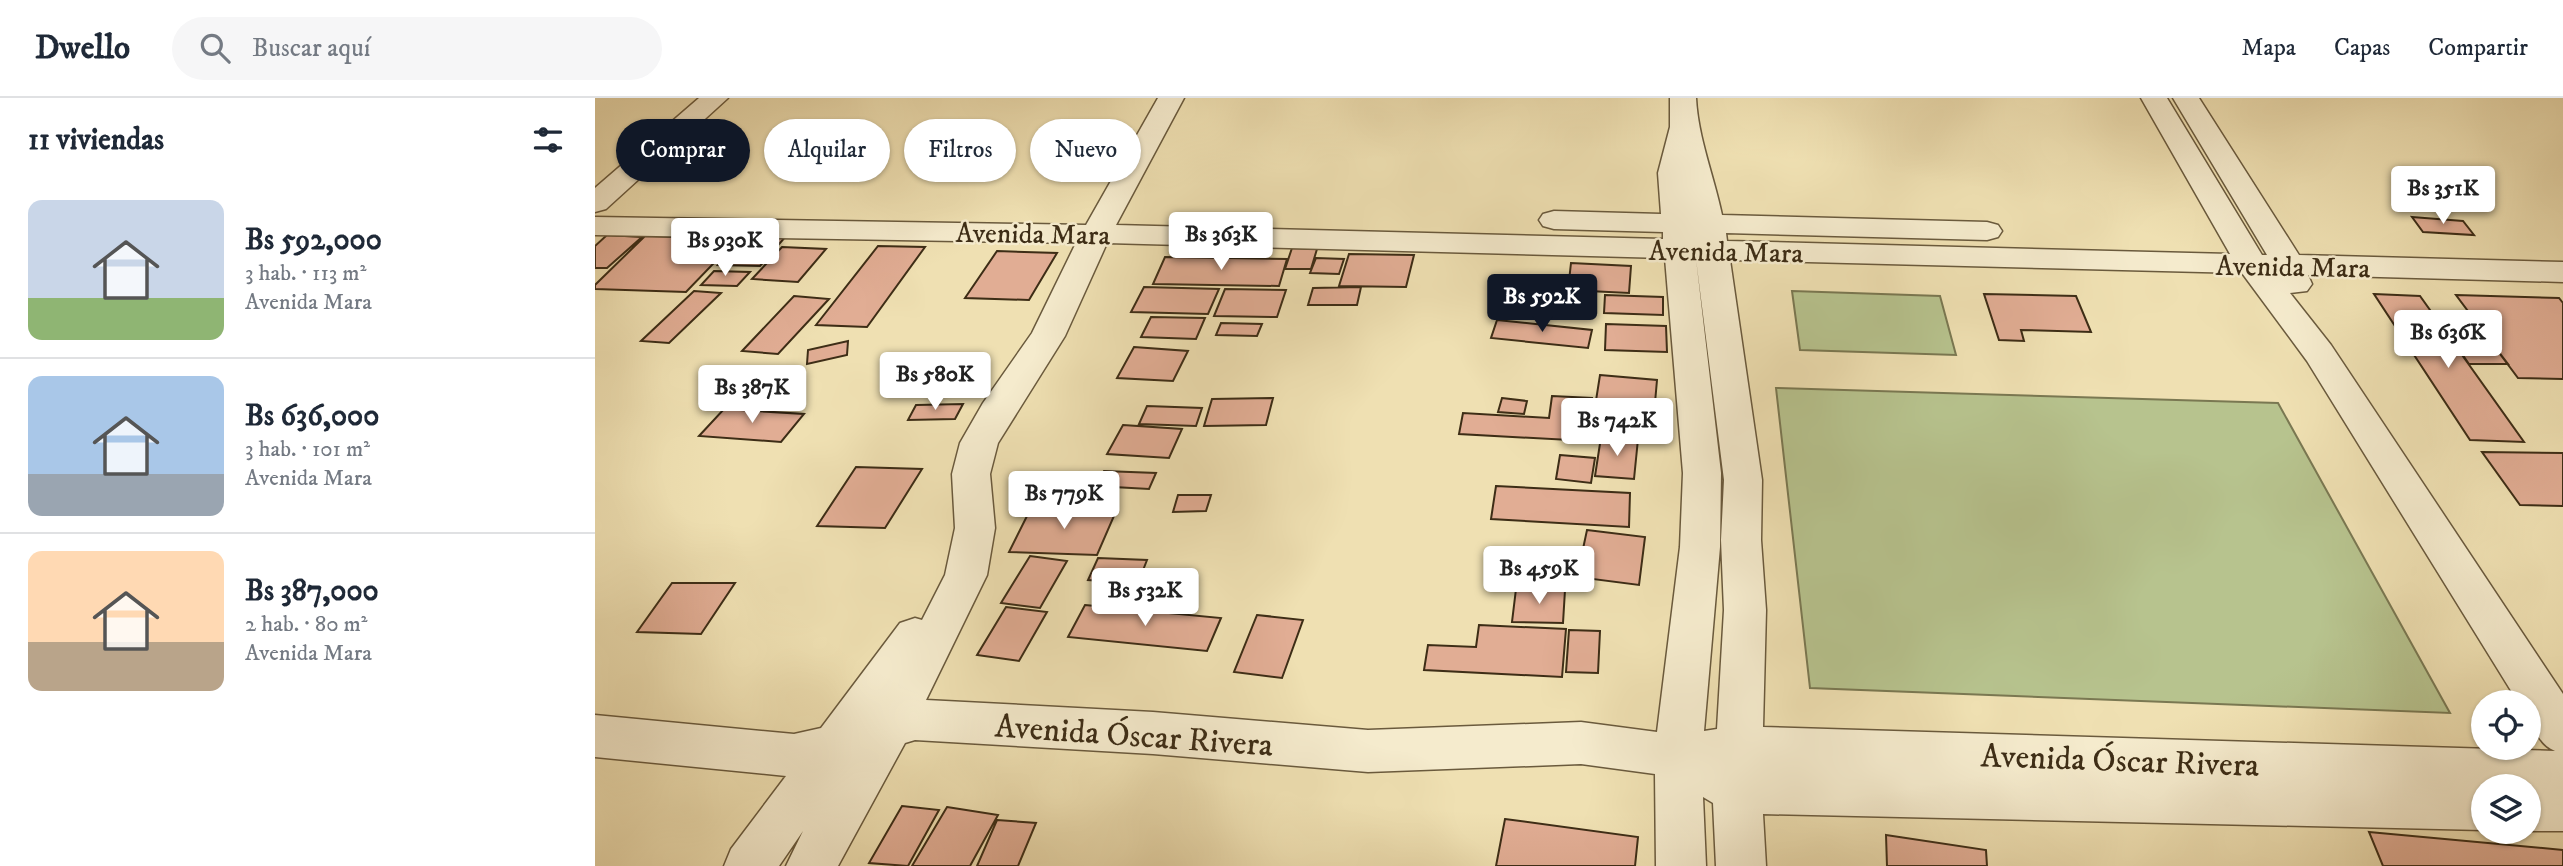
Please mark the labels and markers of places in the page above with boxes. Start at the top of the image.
pin: Bs 351K [2378,166,2508,226]
pin: Bs 363K [1156,212,1286,272]
pin: Bs 930K [660,218,790,278]
pin: Bs 592K [1477,274,1607,334]
pin: Bs 636K [2383,310,2513,370]
pin: Bs 580K [870,352,1000,412]
pin: Bs 387K [687,366,817,425]
pin: Bs 742K [1552,398,1682,458]
pin: Bs 779K [999,472,1129,531]
pin: Bs 459K [1474,546,1604,606]
pin: Bs 532K [1080,568,1210,628]

